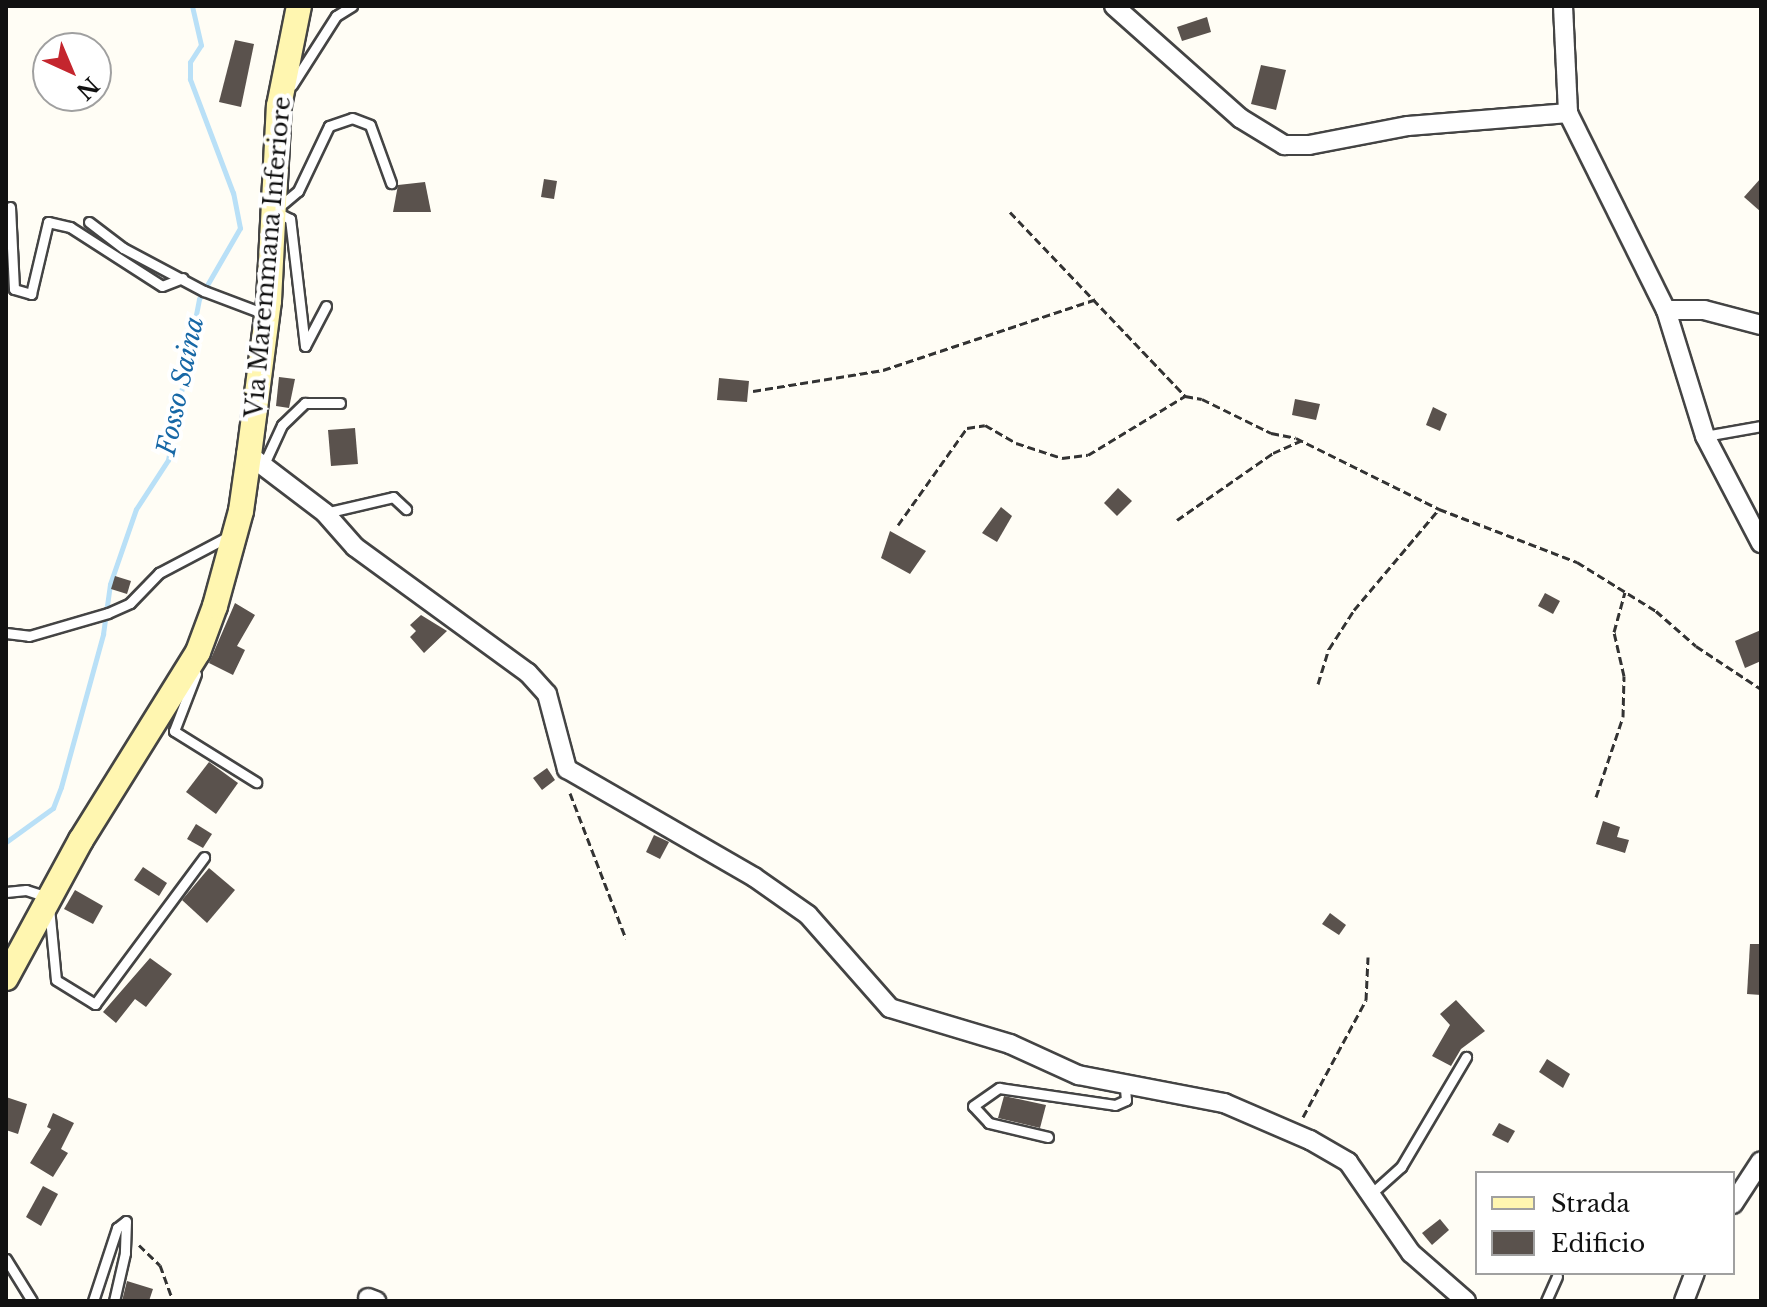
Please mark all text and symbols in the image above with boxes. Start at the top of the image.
north arrow [32,32,112,112]
text: N [71,71,104,105]
street label: Via Maremmana Inferiore [240,95,296,419]
water label: Fosso Saina [151,314,211,458]
legend [1475,1171,1735,1275]
text: Strada [1551,1189,1630,1218]
text: Edificio [1551,1229,1645,1258]

